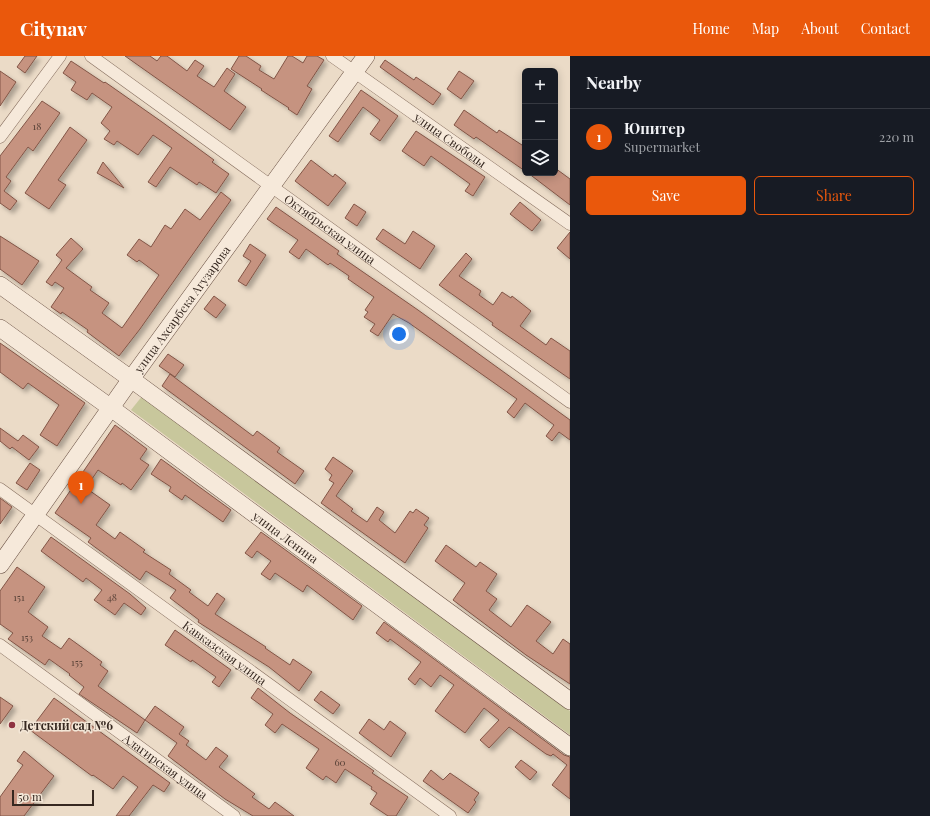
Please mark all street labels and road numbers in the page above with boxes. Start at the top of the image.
street label: улица Свободы [410,108,490,171]
street label: Октябрьская улица [281,190,379,267]
street label: улица Ахсарбека Агузарова [130,242,234,377]
street label: улица Ленина [249,507,322,567]
street label: Кавказская улица [180,617,270,688]
street label: Алагирская улица [119,729,211,802]

